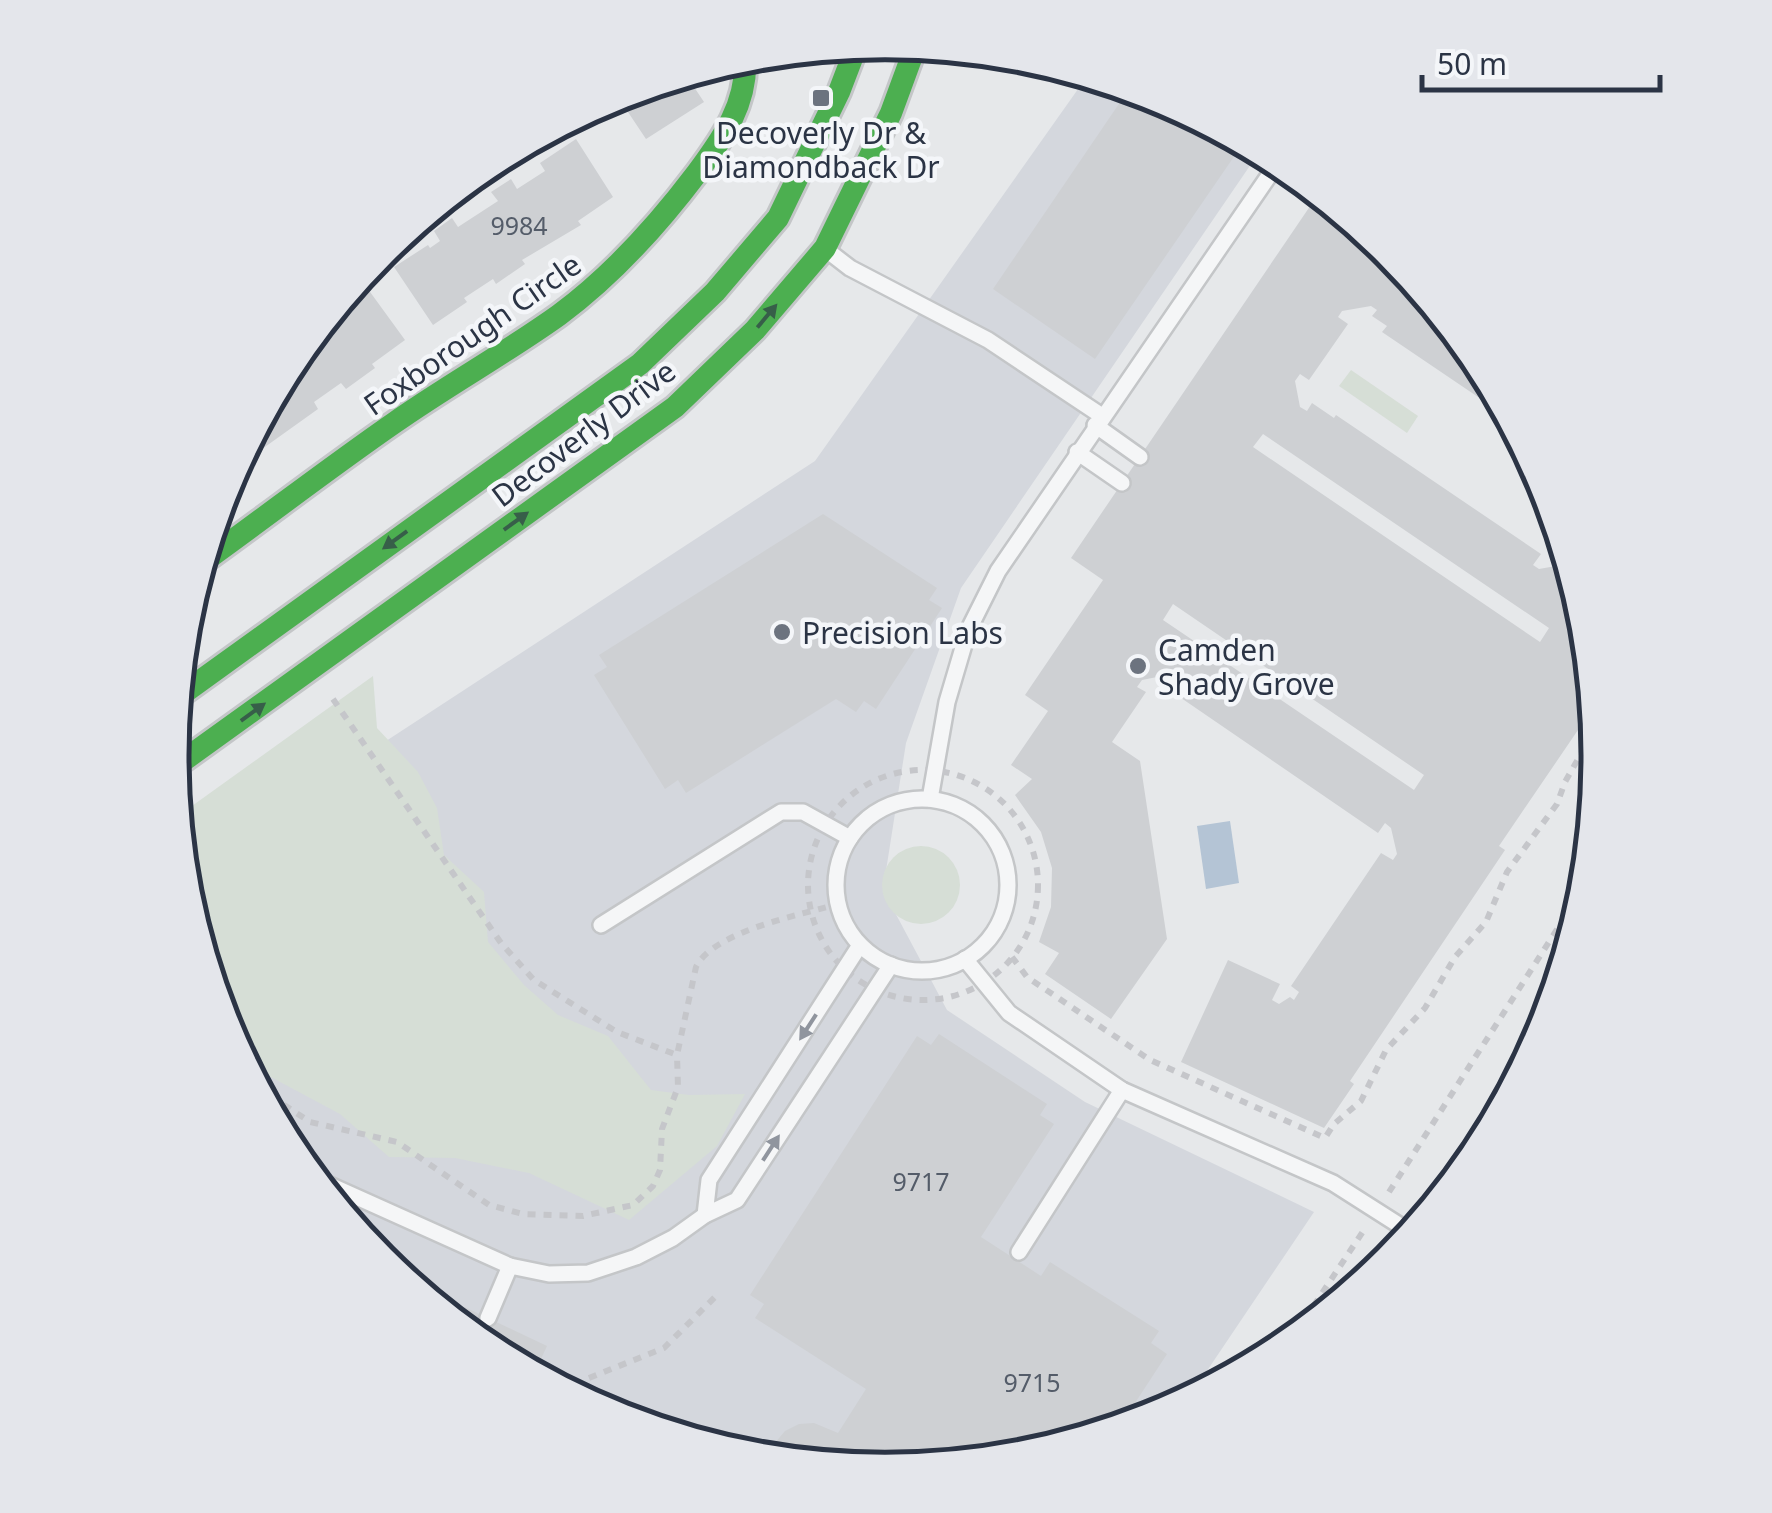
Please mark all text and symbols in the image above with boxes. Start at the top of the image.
scale bar [1422,30,1660,92]
text: 50 m [1437,43,1507,84]
marker: Decoverly Dr & Diamondback Dr [810,87,832,109]
place label: Decoverly Dr & Diamondback Dr [702,112,940,187]
house number: 9984 [490,208,548,242]
street label: Foxborough Circle [355,244,589,424]
one-way arrow [756,304,777,329]
street label: Decoverly Drive [483,350,683,516]
one-way arrow [503,512,529,532]
one-way arrow [382,530,408,550]
place label: Precision Labs [802,612,1003,653]
marker: Precision Labs [771,621,793,643]
place label: Camden Shady Grove [1158,629,1335,704]
marker: Camden Shady Grove [1127,655,1149,677]
one-way arrow [239,702,266,722]
one-way arrow [799,1013,817,1040]
one-way arrow [762,1135,780,1162]
house number: 9717 [892,1164,950,1198]
house number: 9715 [1003,1365,1061,1399]

